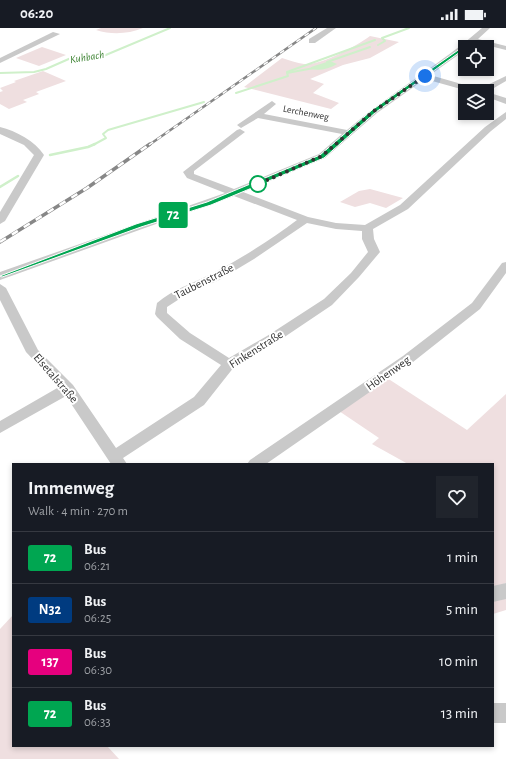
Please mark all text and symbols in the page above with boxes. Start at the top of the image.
text: 06:20 [20,6,53,21]
map controls [458,40,494,120]
button: locate [458,40,494,76]
water label: Kuhbach [69,49,105,65]
your location [415,66,435,86]
button: layers [458,84,494,120]
street label: Lerchenweg [282,104,330,122]
unlabelled marker [249,175,267,193]
line badge: 72 [155,202,191,228]
text: 72 [167,208,179,222]
street label: Taubenstraße [173,261,235,301]
street label: Finkenstraße [227,328,285,370]
street label: Elsetalstraße [32,351,80,405]
street label: Höhenweg [364,353,412,392]
button: heart [436,476,478,518]
text: Immenweg [28,479,114,498]
text: Walk · 4 min · 270 m [28,505,128,518]
text: Bus [84,542,106,557]
text: 1 min [447,550,478,565]
text: 72 [44,551,56,565]
text: 06:21 [84,560,110,573]
text: Bus [84,594,106,609]
text: 5 min [446,602,478,617]
text: N32 [39,603,61,617]
text: 06:25 [84,612,111,625]
text: Bus [84,646,106,661]
text: 10 min [439,654,478,669]
text: 137 [41,655,59,669]
text: 06:30 [84,664,112,677]
text: Bus [84,698,106,713]
text: 13 min [441,706,478,721]
text: 72 [44,707,56,721]
text: 06:33 [84,716,111,729]

